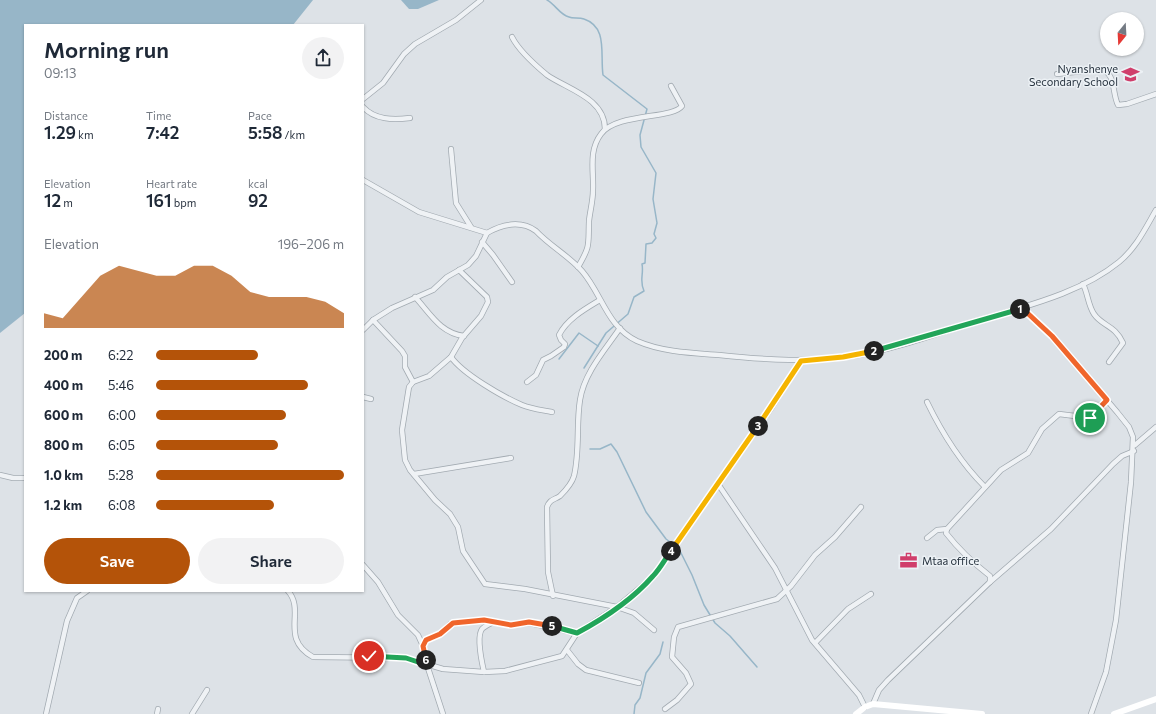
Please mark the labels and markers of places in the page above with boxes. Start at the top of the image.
place label: Nyanshenye Secondary School [1029,62,1118,88]
school or university icon: Nyanshenye Secondary School [1121,64,1141,84]
pin: 1 [1010,299,1030,319]
pin: 2 [864,341,884,361]
pin [1073,401,1107,435]
pin: 3 [748,416,768,436]
pin: 4 [661,541,681,561]
office icon: Mtaa office [899,550,919,570]
place label: Mtaa office [922,554,980,567]
pin: 5 [542,616,562,636]
pin [352,639,386,673]
pin: 6 [416,650,436,670]

